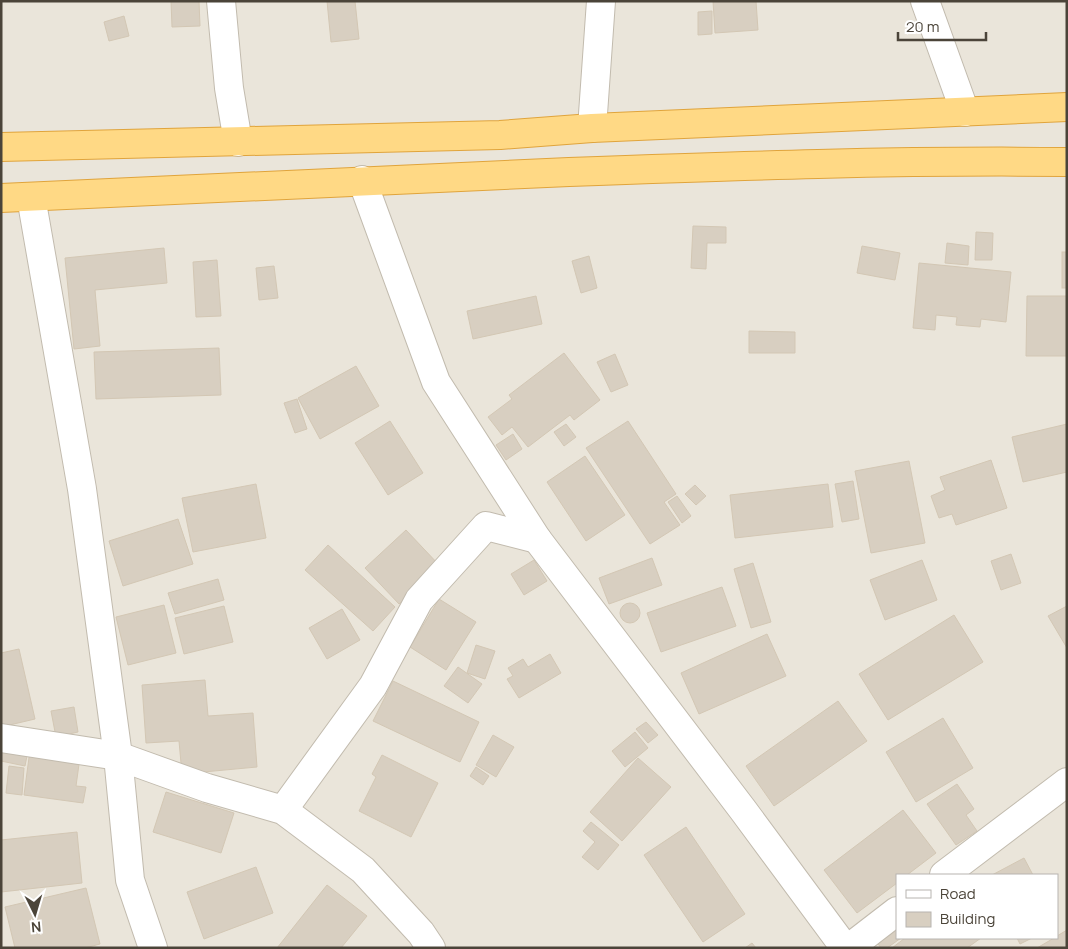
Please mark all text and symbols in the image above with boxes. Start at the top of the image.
scale bar [898,10,986,42]
text: 20 m [906,16,939,37]
legend [896,874,1058,939]
text: Road [940,883,976,904]
north arrow [10,889,60,939]
text: Building [940,908,995,929]
text: N [30,918,42,937]

